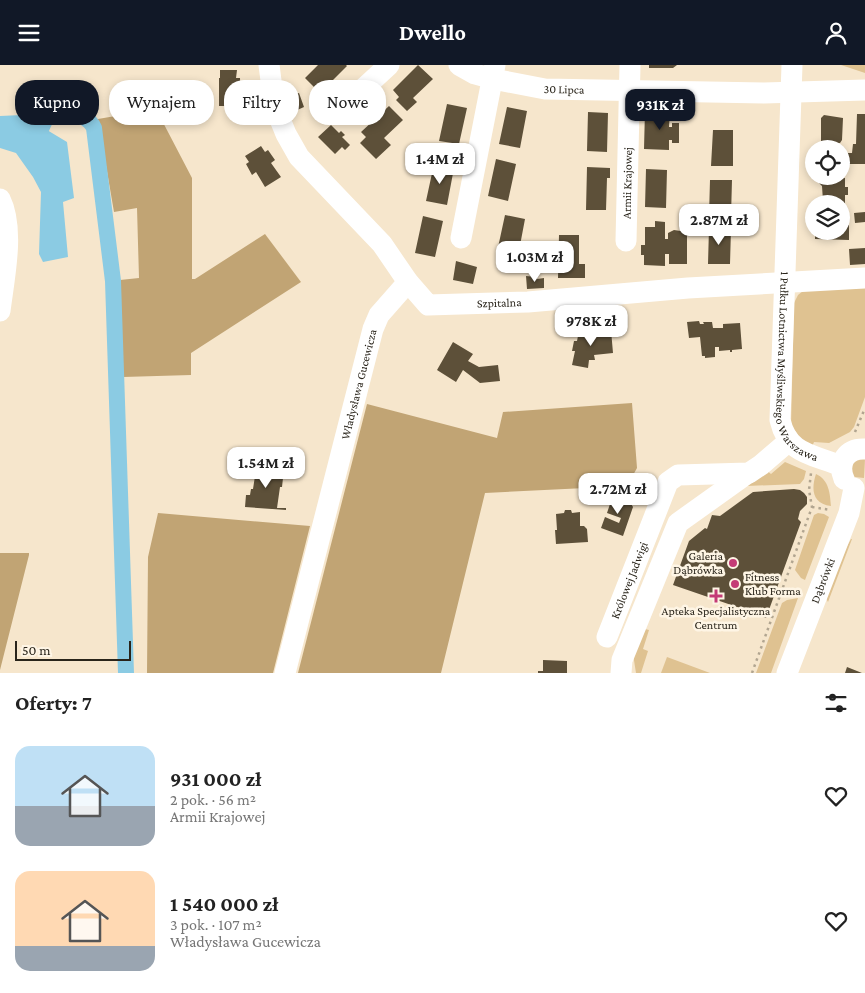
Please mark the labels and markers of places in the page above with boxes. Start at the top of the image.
pin: 931K zł [614,88,706,131]
pin: 1.4M zł [394,143,486,185]
pin: 2.87M zł [667,203,771,246]
pin: 1.03M zł [483,241,587,283]
pin: 978K zł [545,305,637,347]
pin: 1.54M zł [214,447,318,489]
pin: 2.72M zł [566,473,670,515]
place label: Galeria Dąbrówka [673,549,723,577]
marker: Galeria Dąbrówka [727,557,739,569]
place label: Fitness Klub Forma [745,570,801,598]
marker: Fitness Klub Forma [729,578,741,590]
marker: Apteka Specjalistyczna Centrum [710,590,722,602]
place label: Apteka Specjalistyczna Centrum [662,604,771,632]

